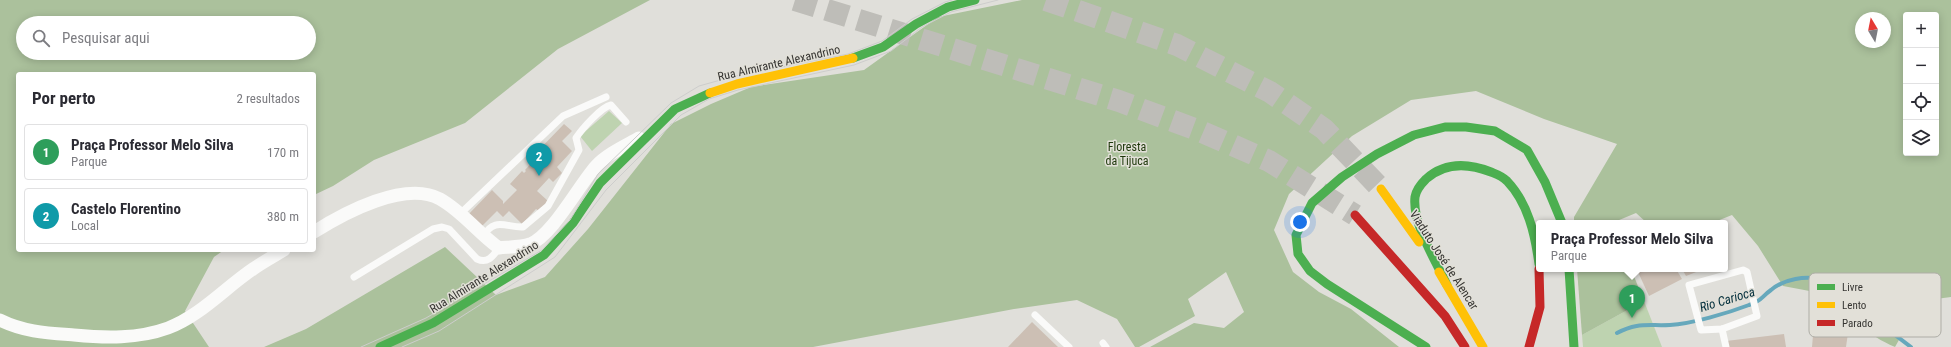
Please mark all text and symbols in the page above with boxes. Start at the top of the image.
north arrow [1855,12,1891,48]
map controls [1903,12,1939,156]
button: + [1903,12,1939,48]
search box [16,16,316,60]
icon: search [30,27,52,49]
text: Pesquisar aqui [62,29,150,47]
street label: Rua Almirante Alexandrino [716,42,842,84]
button: − [1903,48,1939,84]
button: locate [1903,84,1939,120]
text: Por perto [32,88,96,108]
text: 2 resultados [236,91,300,106]
button: layers [1903,120,1939,156]
text: Praça Professor Melo Silva [71,136,233,154]
park label: Floresta da Tijuca [1105,140,1149,168]
pin: 2 [526,143,552,176]
text: 1 [43,145,49,160]
text: 170 m [267,145,299,160]
text: Parque [71,154,107,169]
text: Castelo Florentino [71,200,181,218]
street label: Viaduto José de Alencar [1407,208,1481,312]
text: 2 [43,209,49,224]
text: 380 m [267,209,299,224]
your location [1290,212,1310,232]
text: Local [71,218,99,233]
popup [1536,220,1728,272]
text: Praça Professor Melo Silva [1551,230,1713,248]
street label: Rua Almirante Alexandrino [427,238,541,316]
text: Parque [1551,248,1587,263]
legend [1809,273,1941,337]
text: Livre [1842,281,1863,294]
water label: Rio Carioca [1698,284,1757,315]
pin: 1 [1619,285,1645,318]
text: Lento [1842,299,1867,312]
text: Parado [1842,317,1873,330]

